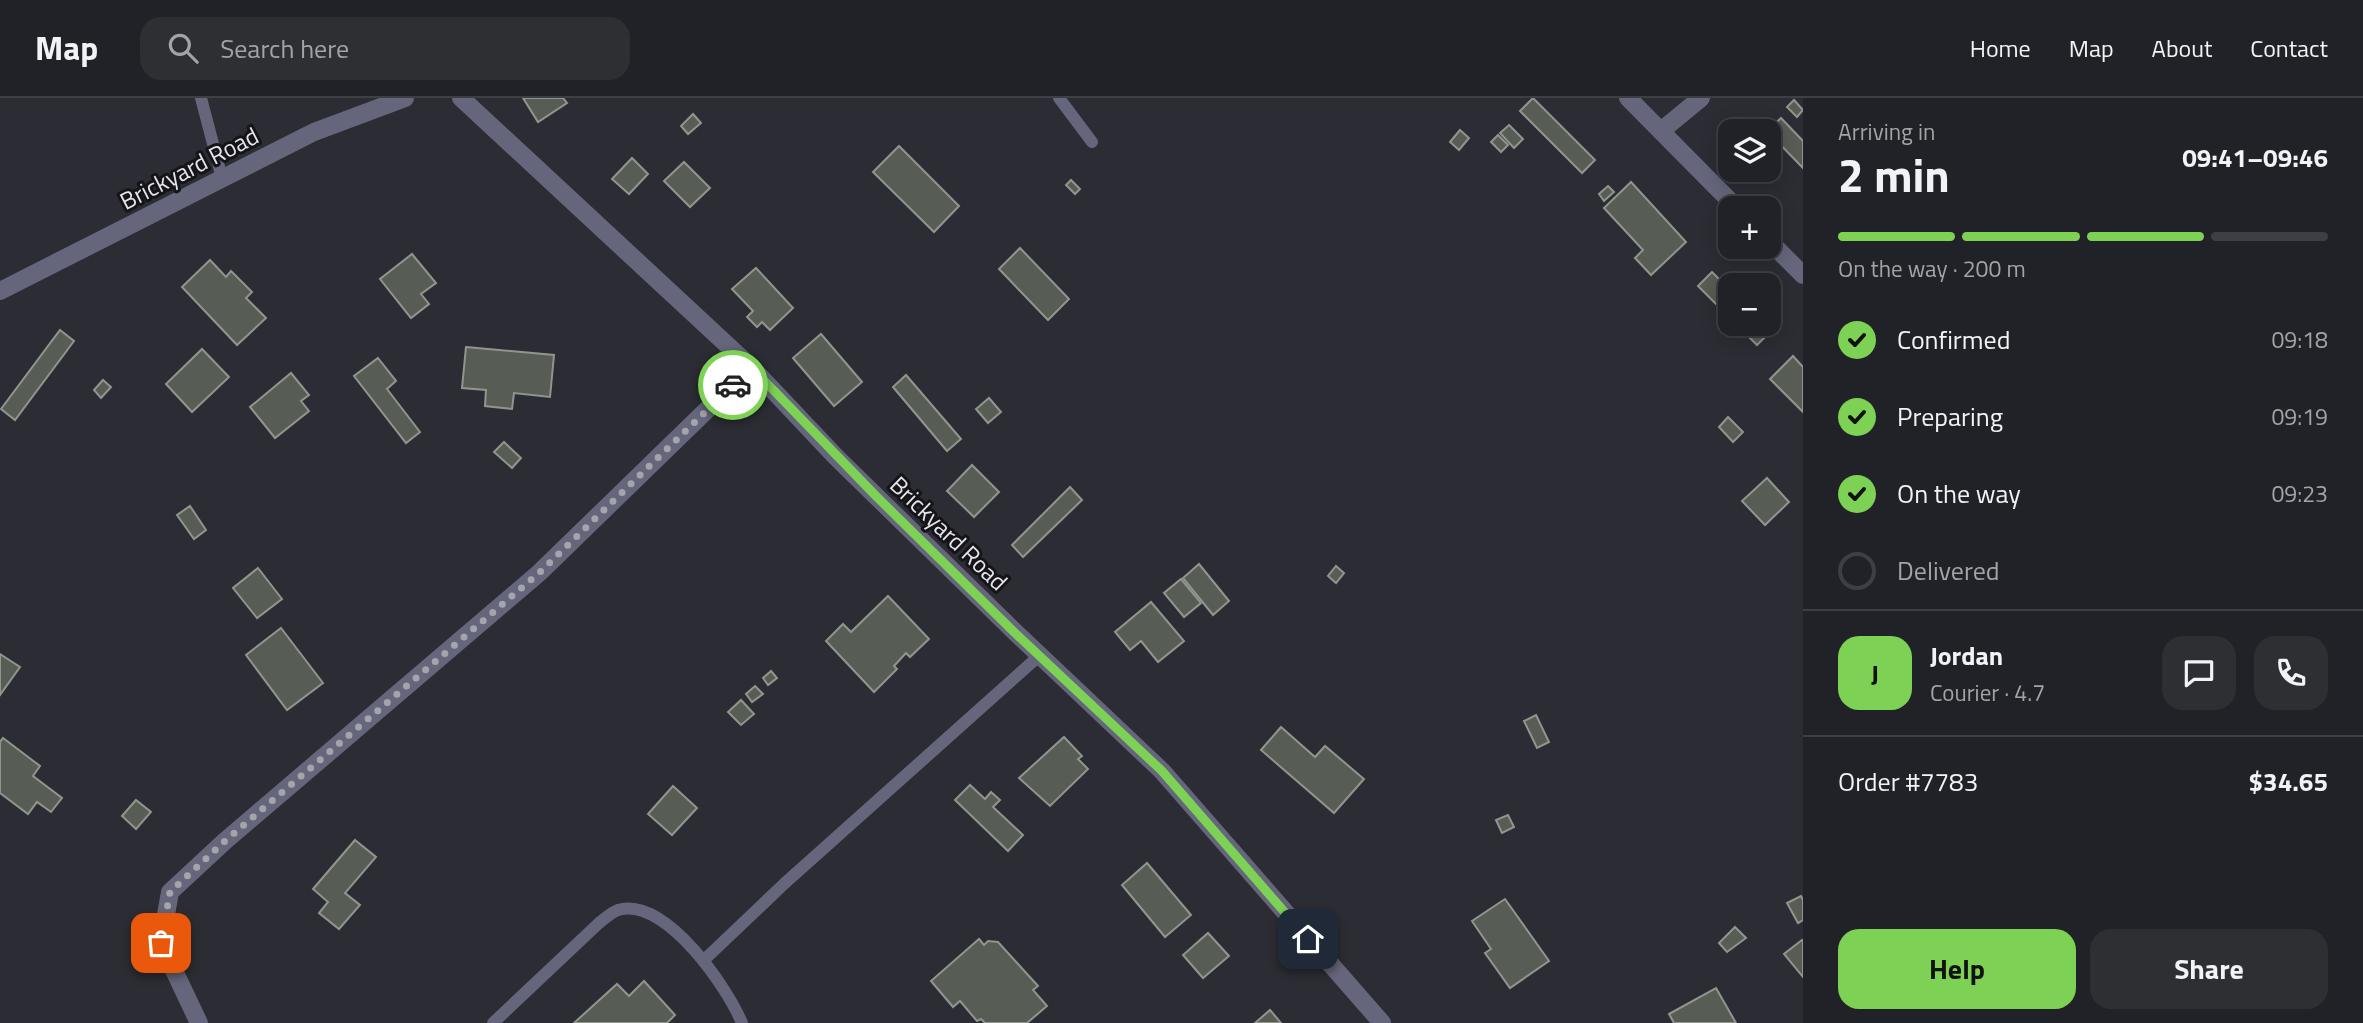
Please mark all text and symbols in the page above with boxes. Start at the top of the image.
search box [140,17,630,80]
text: Map [35,23,98,73]
icon: search [164,29,202,67]
text: Search here [220,29,349,68]
text: Home [1970,30,2031,66]
text: Map [2069,30,2114,66]
text: About [2152,30,2212,66]
text: Contact [2250,30,2328,66]
text: Arriving in [1838,114,1935,149]
street label: Brickyard Road [113,118,265,218]
map controls [1718,119,1781,336]
button: layers [1718,119,1781,182]
text: 09:41–09:46 [2182,138,2328,177]
text: 2 min [1838,140,1950,210]
button: + [1718,196,1781,259]
text: On the way · 200 m [1838,251,2026,286]
button: − [1718,273,1781,336]
text: Confirmed [1897,320,2011,359]
icon: check [1838,321,1876,359]
text: 09:18 [2271,322,2328,357]
courier [698,350,768,420]
icon: car [714,366,752,404]
text: Preparing [1897,397,2003,436]
icon: check [1838,398,1876,436]
text: 09:19 [2271,399,2328,434]
street label: Brickyard Road [882,467,1016,599]
text: On the way [1897,474,2021,513]
icon: check [1838,475,1876,513]
text: 09:23 [2271,476,2328,511]
text: Delivered [1897,551,2000,590]
text: Jordan [1930,636,2003,675]
button: chat [2162,636,2236,710]
button: phone [2254,636,2328,710]
text: J [1871,654,1879,693]
text: Courier · 4.7 [1930,675,2045,710]
text: Order #7783 [1838,762,1978,801]
text: $34.65 [2249,762,2328,801]
pin [1278,909,1338,969]
pin [131,913,191,973]
icon: home [1289,920,1327,958]
icon: bag [142,924,180,962]
button: Help [1838,929,2076,1009]
button: Share [2090,929,2328,1009]

